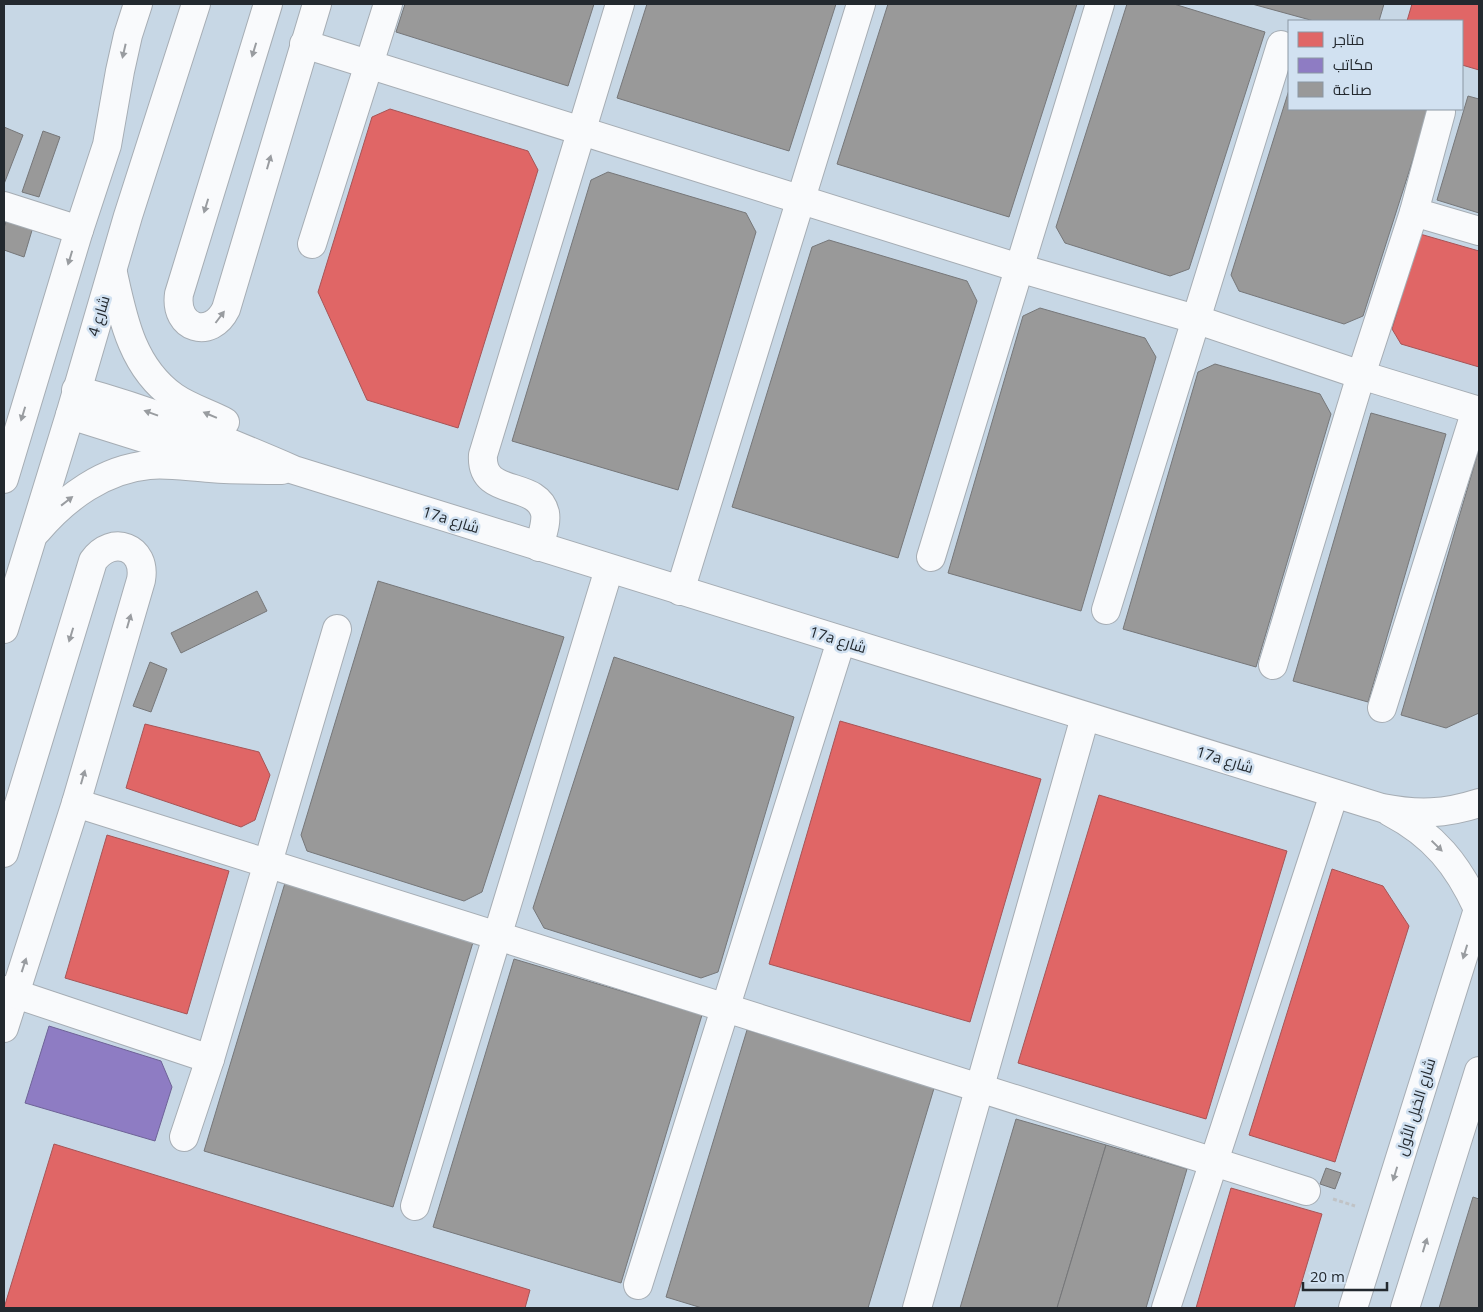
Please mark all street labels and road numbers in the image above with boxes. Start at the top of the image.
street label: شارع 4 [82,293,116,339]
street label: 17a شارع [420,501,482,539]
street label: 17a شارع [807,621,869,659]
street label: 17a شارع [1194,741,1256,779]
street label: شارع الخيل الأول [1391,1056,1441,1158]

